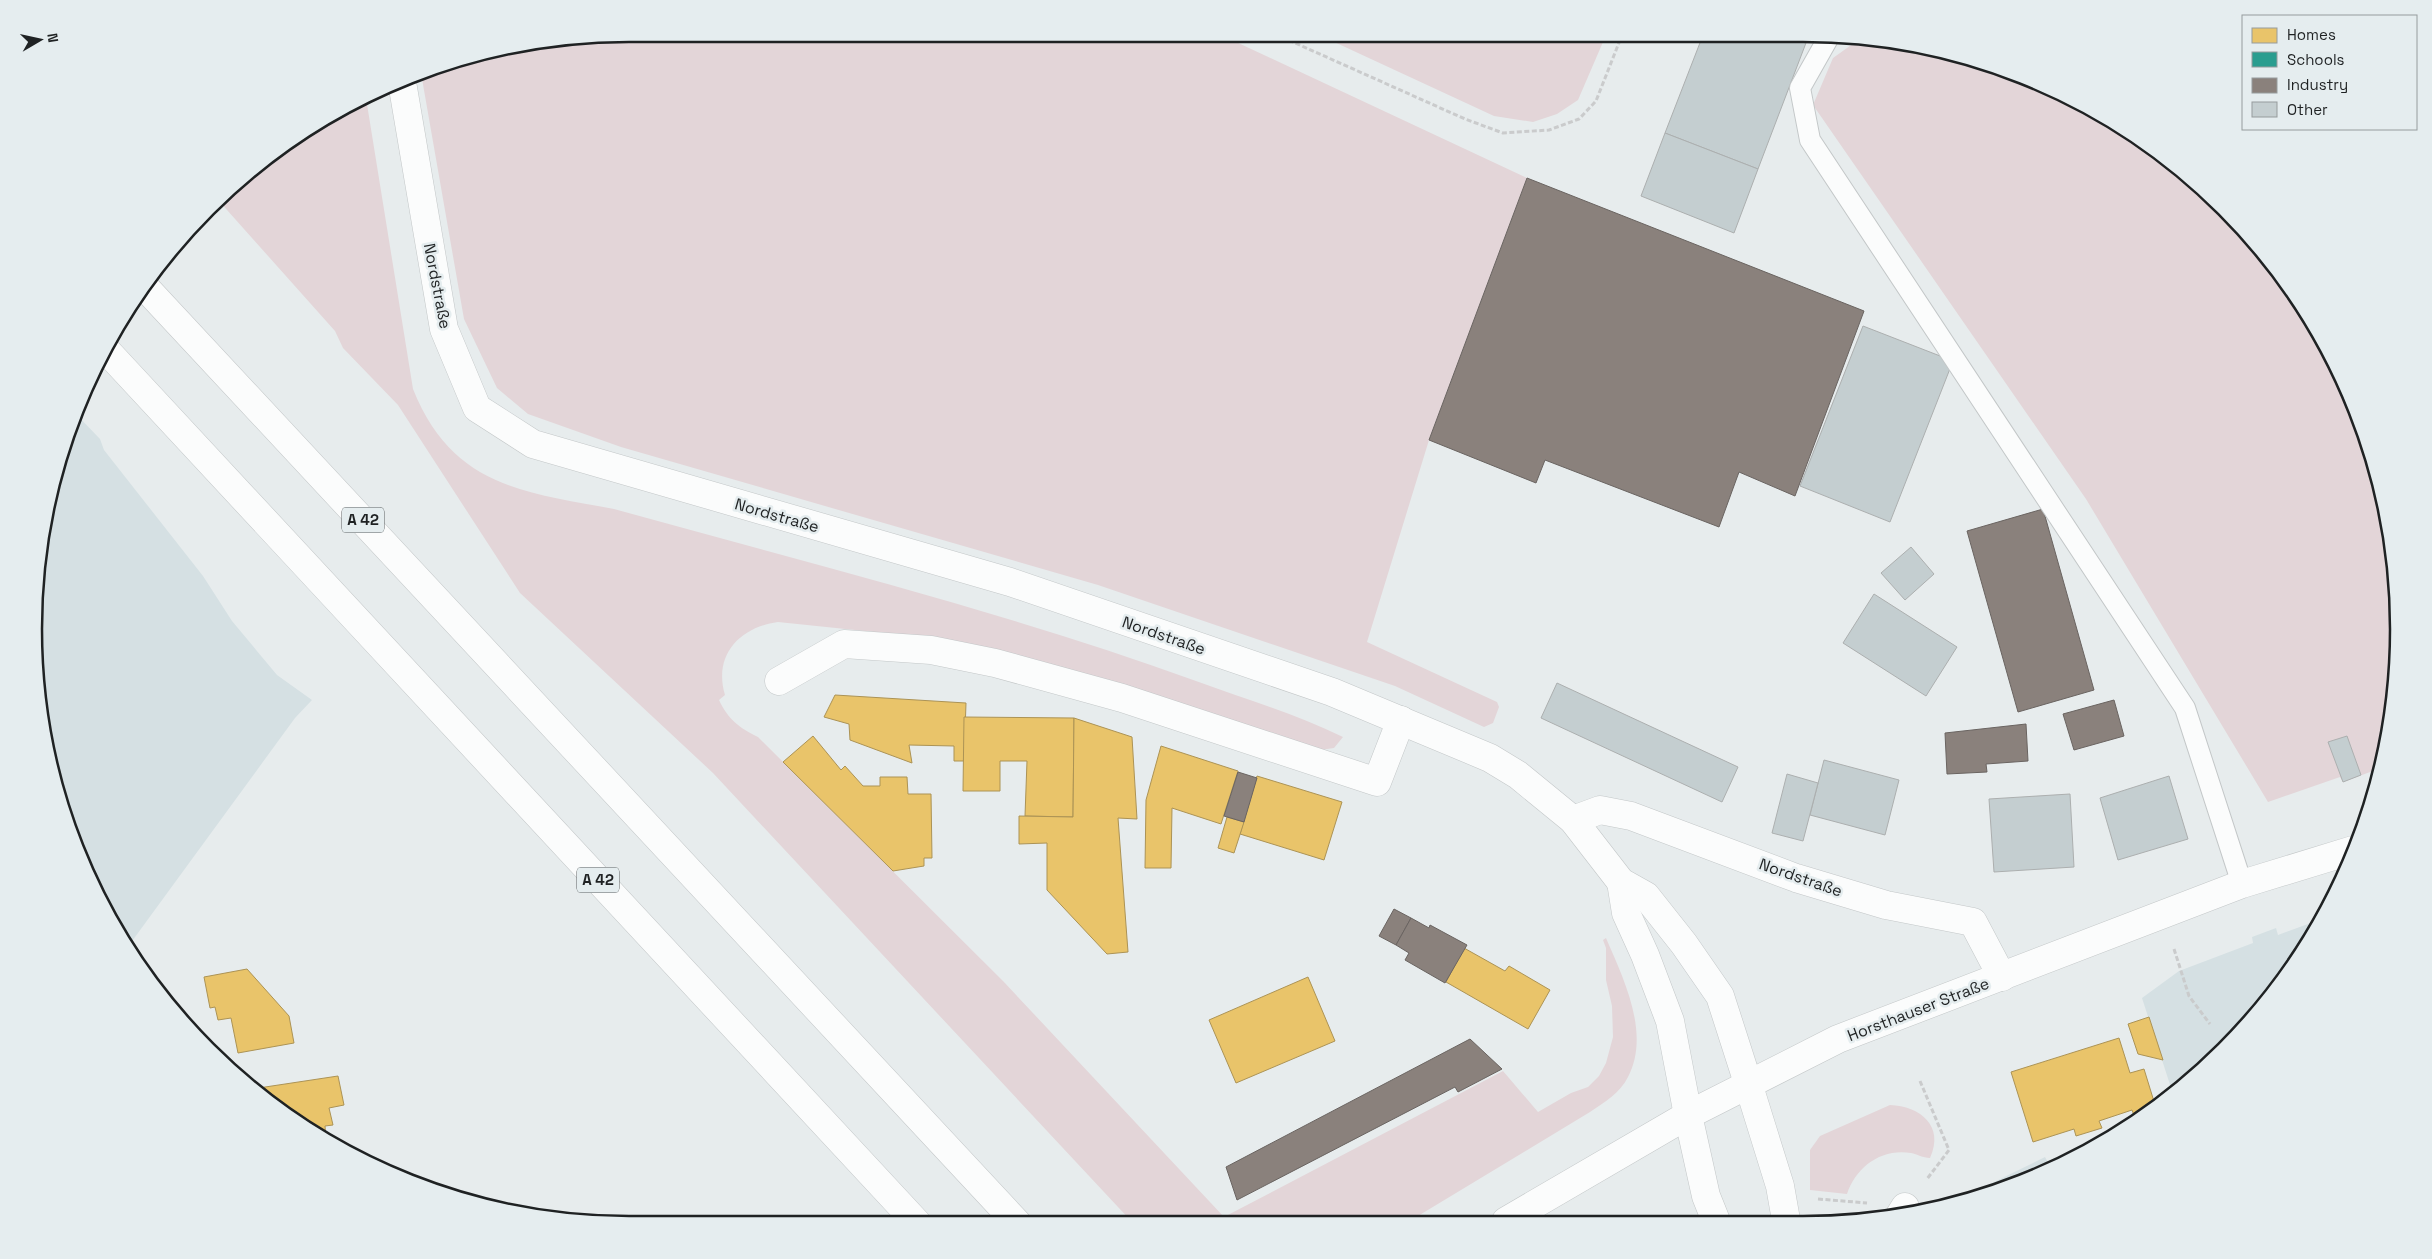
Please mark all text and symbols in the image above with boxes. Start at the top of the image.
north arrow [15,15,65,65]
legend [2242,15,2417,130]
text: Homes [2287,25,2336,44]
text: N [43,32,62,44]
text: Schools [2287,50,2345,69]
text: Industry [2287,75,2348,94]
text: Other [2287,100,2328,119]
street label: Nordstraße [419,242,456,331]
street label: Nordstraße [732,493,821,538]
road number: A 42 [342,508,384,532]
street label: Nordstraße [1119,611,1208,660]
street label: Nordstraße [1756,853,1845,902]
road number: A 42 [577,868,619,892]
street label: Horsthauser Straße [1844,973,1992,1046]

